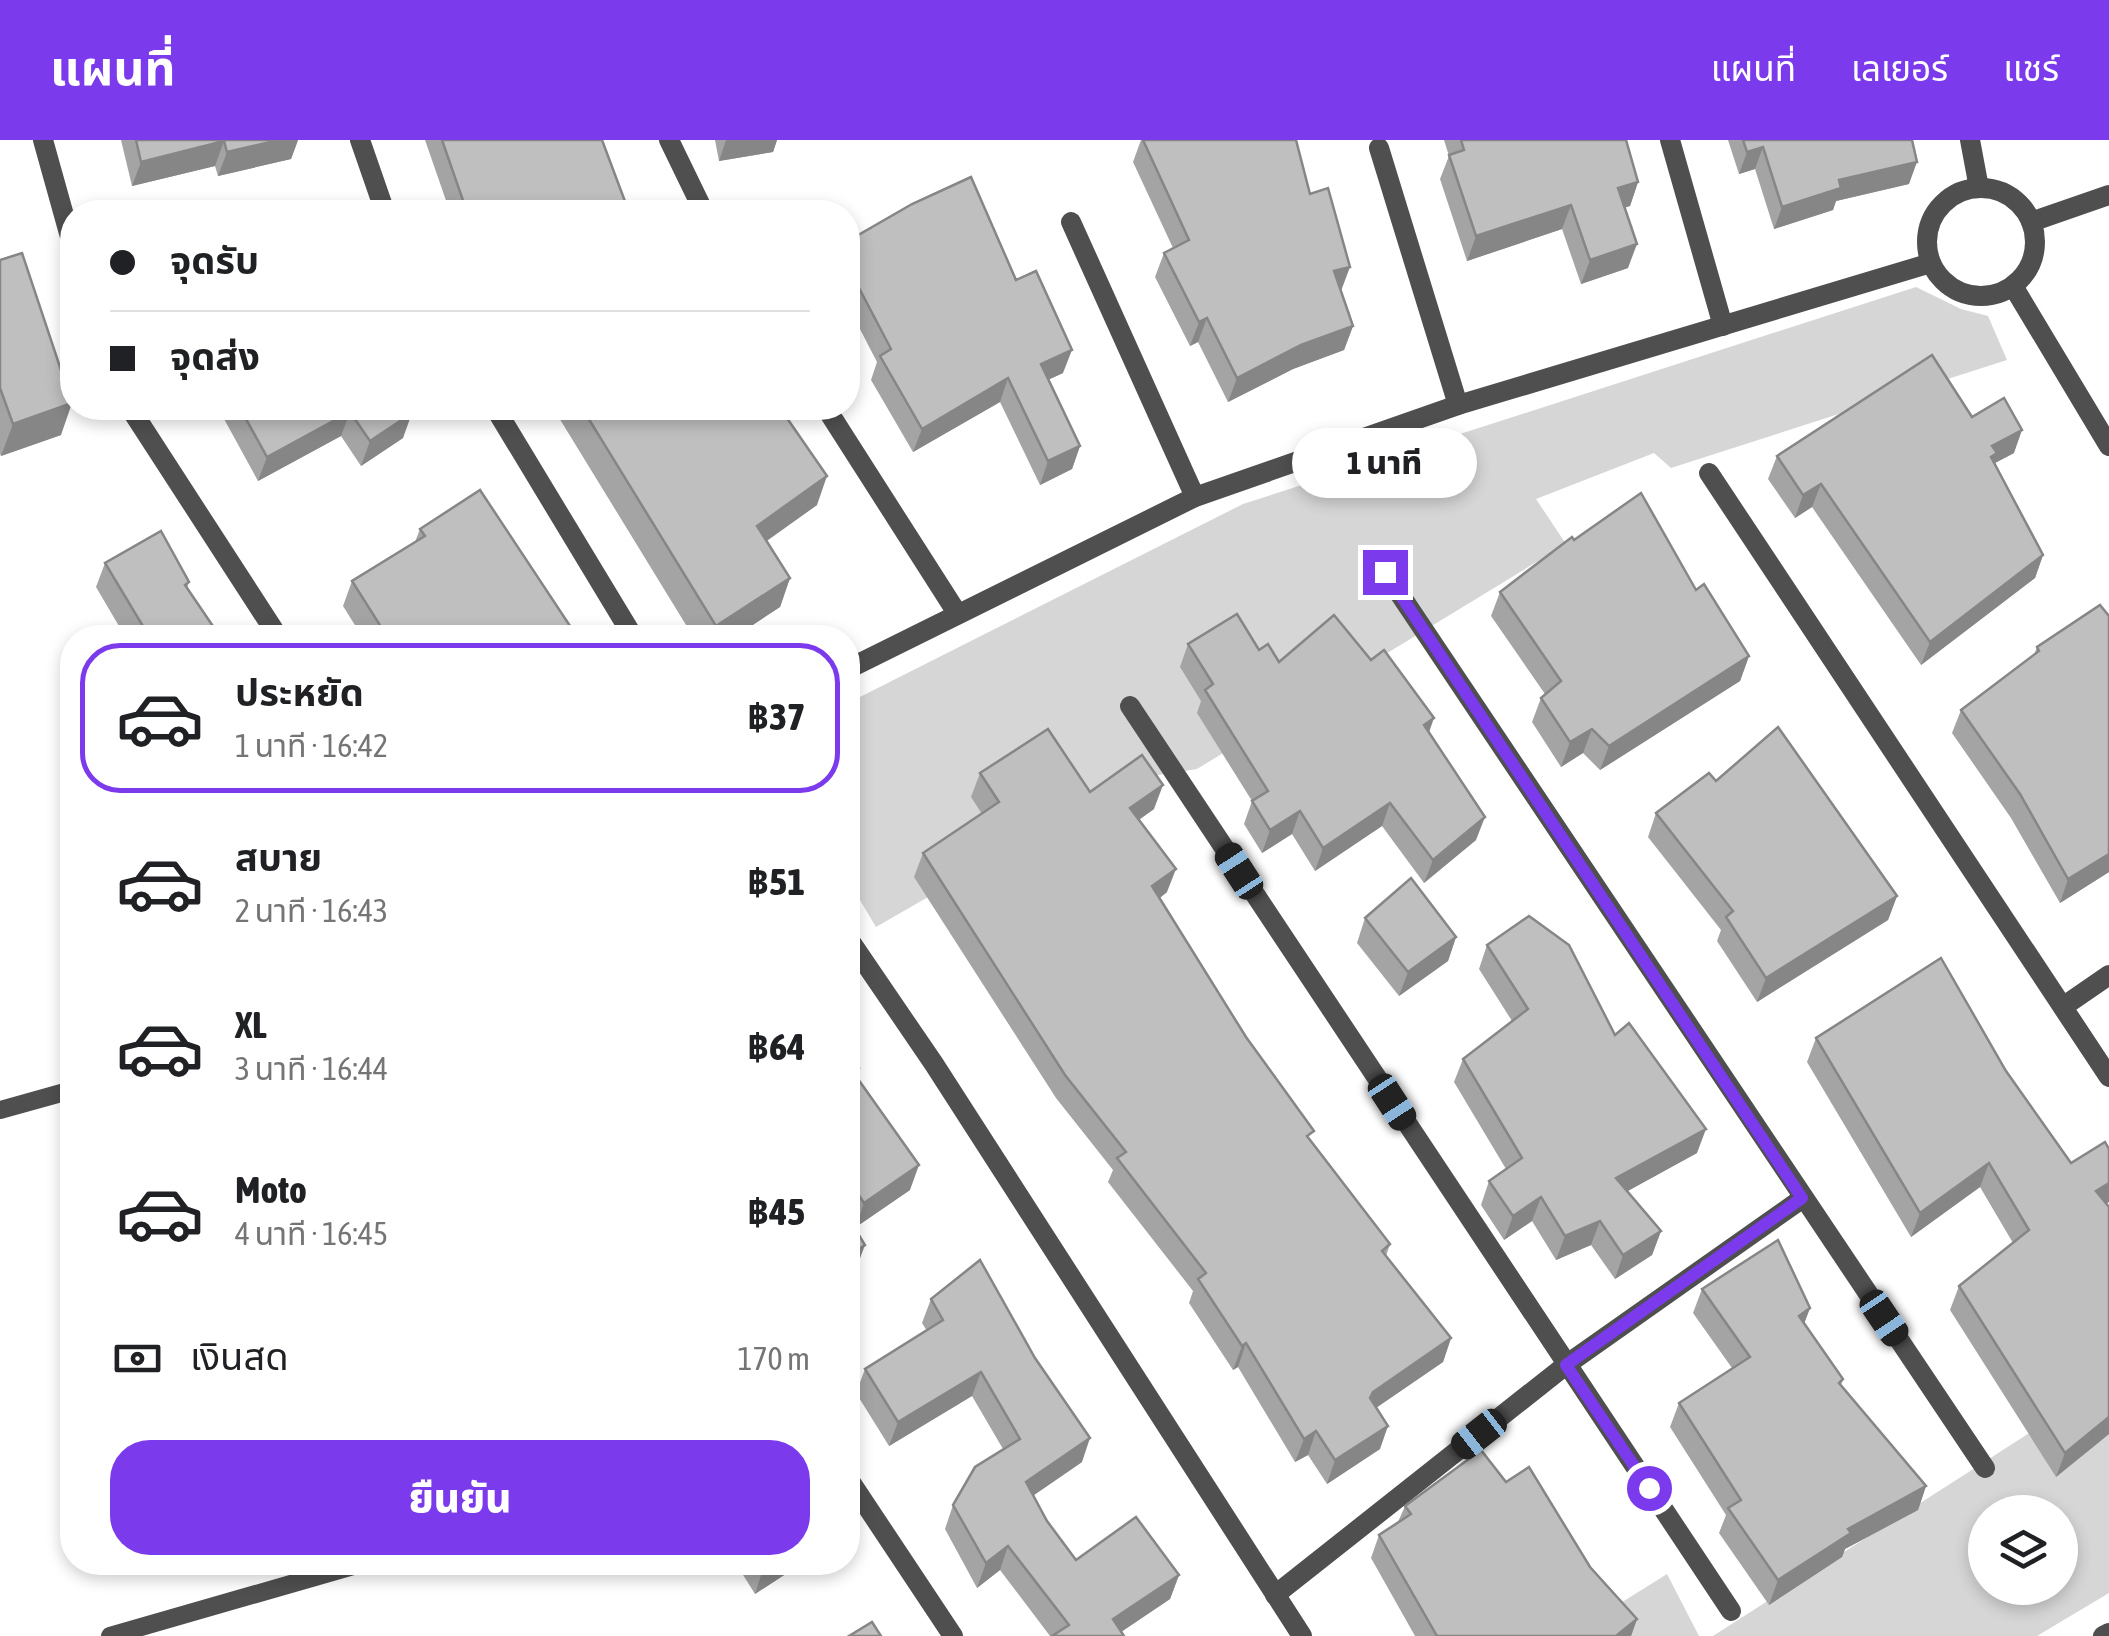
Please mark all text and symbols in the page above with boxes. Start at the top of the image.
text: แผนที่ [50,40,175,95]
text: แผนที่ [1711,48,1796,88]
text: เลเยอร์ [1851,48,1948,88]
text: แชร์ [2003,48,2059,88]
text: จุดรับ [170,239,259,282]
text: จุดส่ง [170,335,260,378]
callout: 1 นาที [1292,427,1478,497]
text: 1 นาที [1347,444,1422,481]
route end [1363,550,1408,595]
text: ประหยัด [235,671,364,714]
icon: car [115,673,205,763]
text: ฿37 [747,695,805,738]
text: 1 นาที · 16:42 [235,727,388,764]
text: สบาย [235,836,322,879]
icon: car [115,838,205,928]
car [1210,838,1268,904]
text: ฿51 [747,860,805,903]
text: 2 นาที · 16:43 [235,892,388,929]
icon: car [115,1003,205,1093]
text: XL [235,1003,267,1046]
text: ฿64 [747,1025,805,1068]
text: 3 นาที · 16:44 [235,1050,388,1087]
car [1363,1069,1421,1135]
icon: car [115,1168,205,1258]
text: Moto [235,1168,307,1211]
text: ฿45 [747,1190,805,1233]
text: 4 นาที · 16:45 [235,1215,388,1252]
car [1855,1285,1913,1351]
icon: cash [110,1331,165,1386]
text: เงินสด [190,1335,289,1378]
text: 170 m [737,1340,810,1377]
car [1446,1404,1512,1464]
button: ยืนยัน [110,1440,810,1555]
route start [1627,1466,1672,1511]
map controls [1968,1495,2078,1605]
button: layers [1968,1495,2078,1605]

